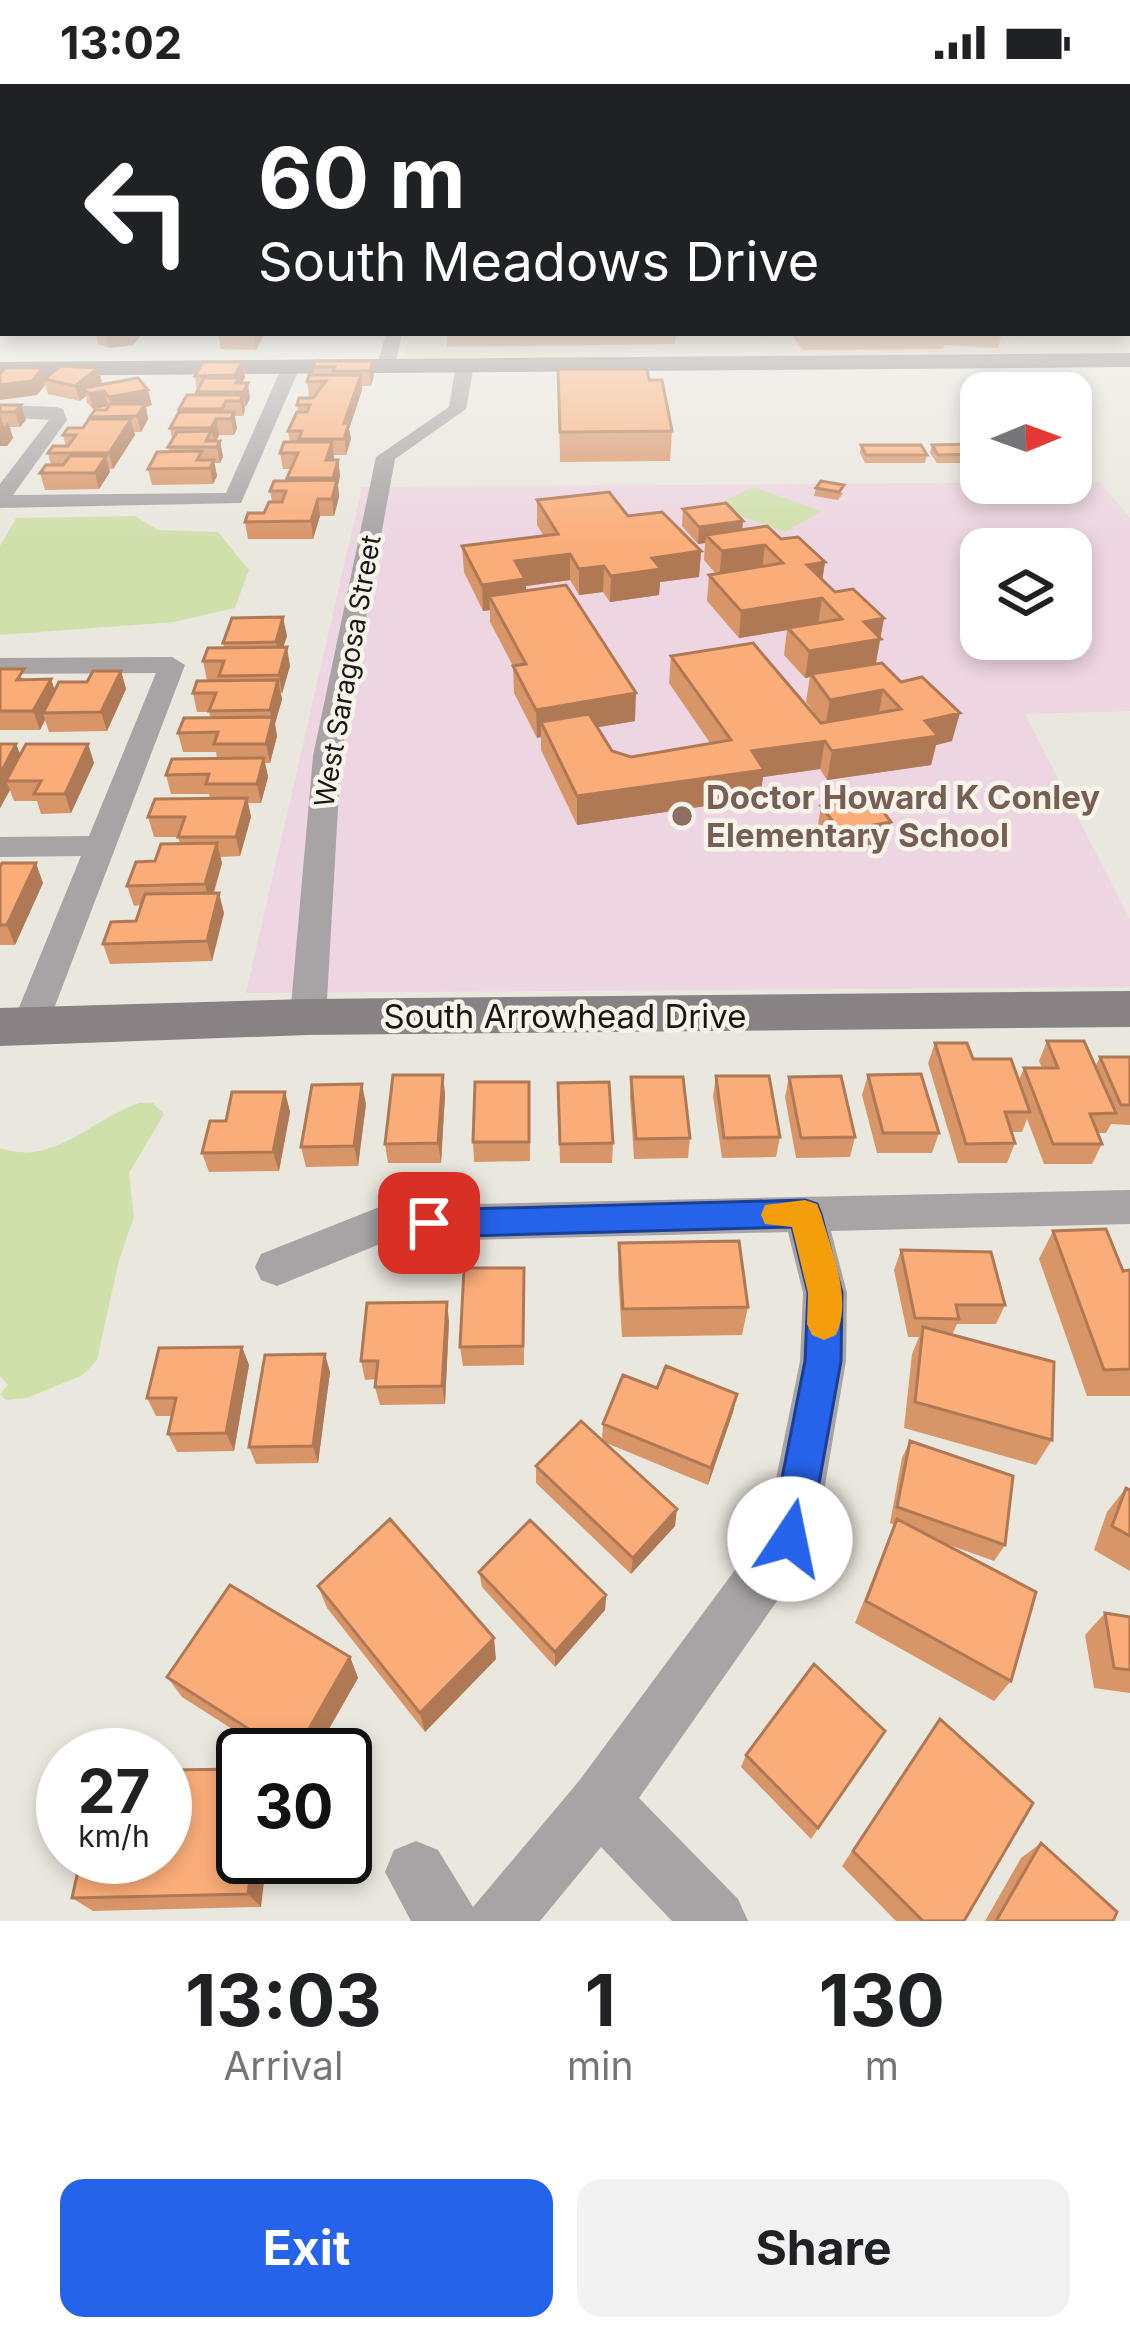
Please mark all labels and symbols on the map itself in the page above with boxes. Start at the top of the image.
north arrow [960,372,1092,504]
street label: West Saragosa Street [307,532,388,809]
place label: Doctor Howard K Conley Elementary School [706,777,1100,855]
marker: Doctor Howard K Conley Elementary School [669,803,695,829]
street label: South Arrowhead Drive [384,996,746,1036]
pin [378,1172,480,1274]
position arrow [727,1476,853,1602]
speed limit sign: 30 [216,1728,372,1884]

